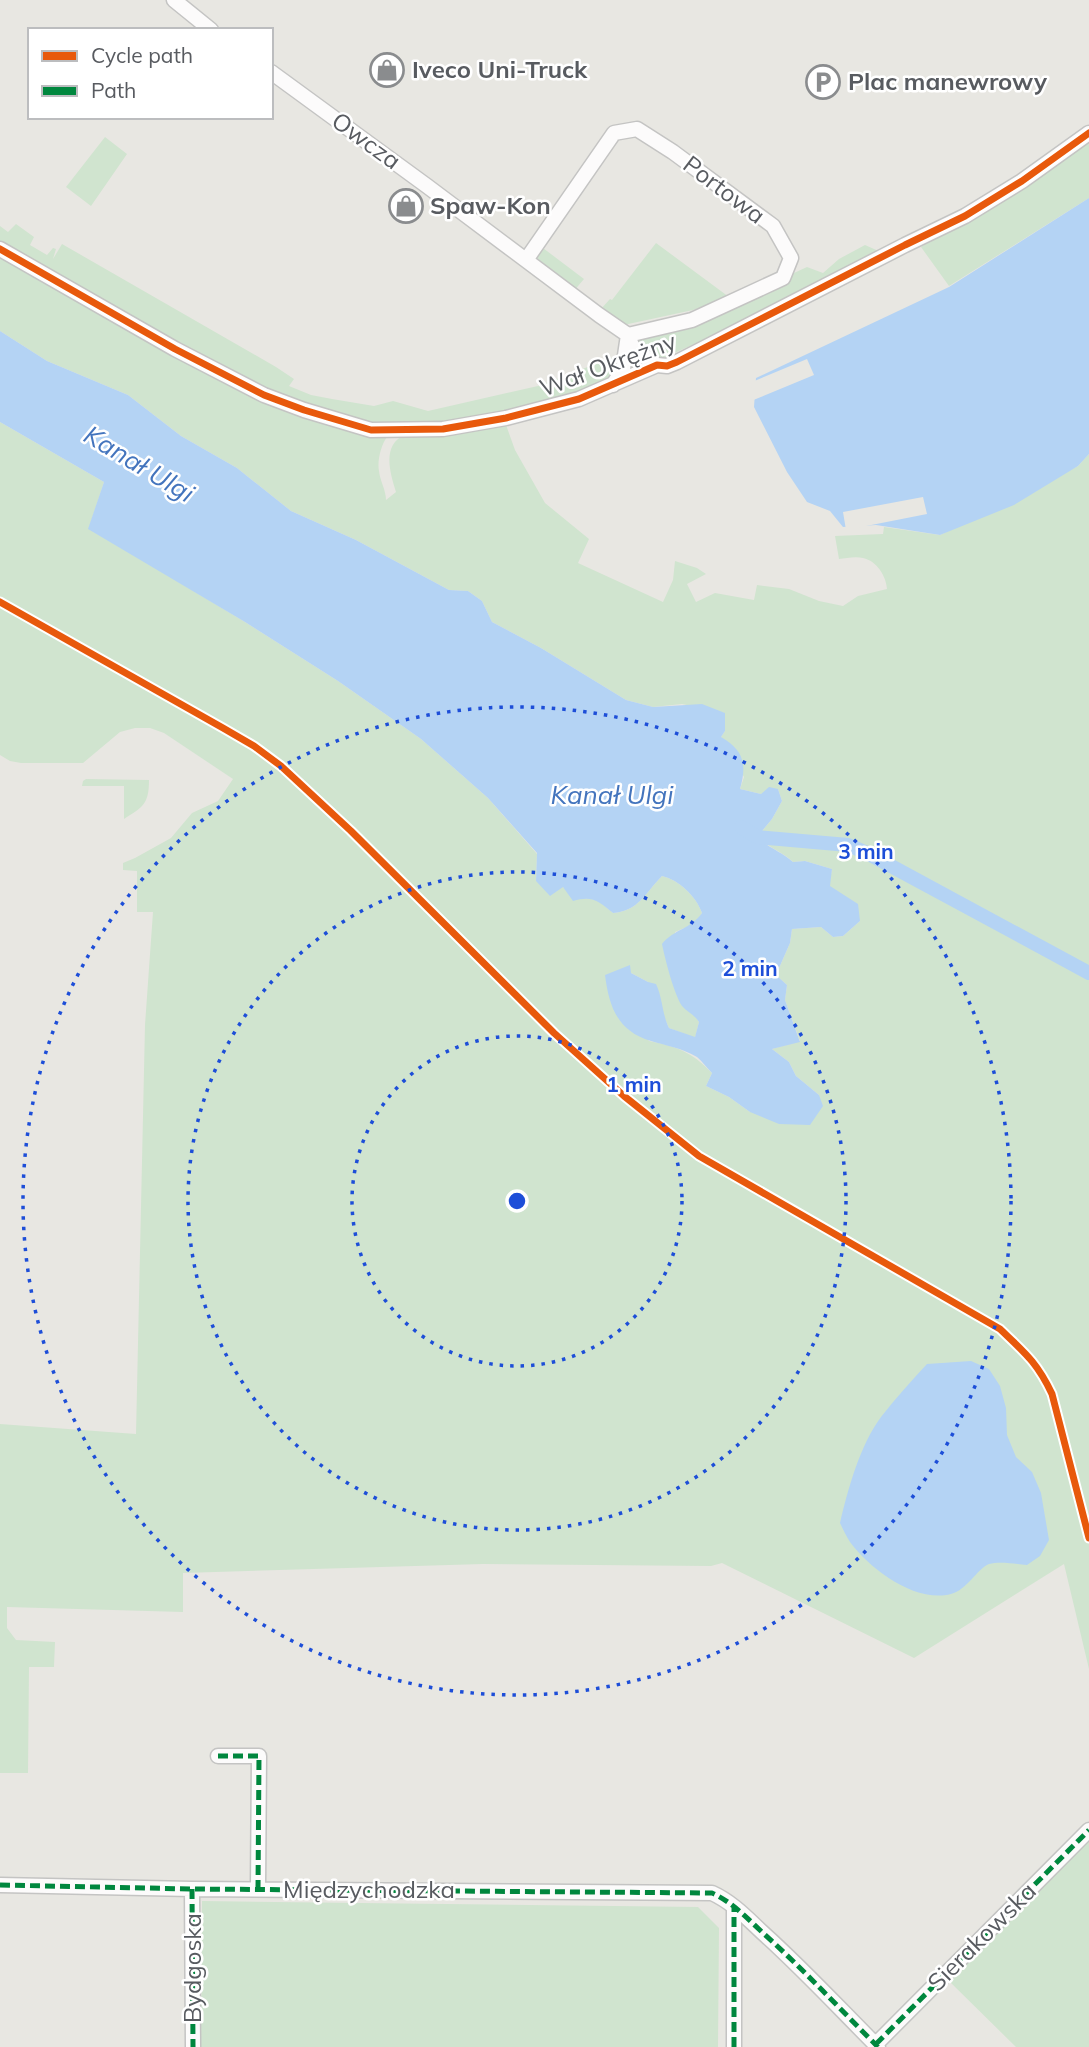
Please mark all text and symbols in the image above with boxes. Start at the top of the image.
legend [28,28,273,119]
text: Cycle path [91,42,193,68]
shop icon: Iveco Uni-Truck [368,51,406,89]
place label: Iveco Uni-Truck [412,54,588,84]
parking icon: Plac manewrowy [804,63,842,101]
place label: Plac manewrowy [848,66,1048,96]
text: Path [91,77,136,103]
street label: Owcza [326,105,407,175]
street label: Portowa [678,149,772,230]
shop icon: Spaw-Kon [387,187,425,225]
place label: Spaw-Kon [430,190,551,220]
street label: Wał Okrężny [535,325,680,403]
water label: Kanał Ulgi [78,418,201,510]
water label: Kanał Ulgi [551,778,674,811]
text: 3 min [838,838,894,864]
text: 2 min [722,955,778,981]
text: 1 min [606,1071,662,1097]
centre of rings [505,1189,529,1213]
street label: Międzychodzka [283,1874,455,1904]
street label: Sierakowska [921,1876,1042,1997]
street label: Bydgoska [177,1913,207,2023]

